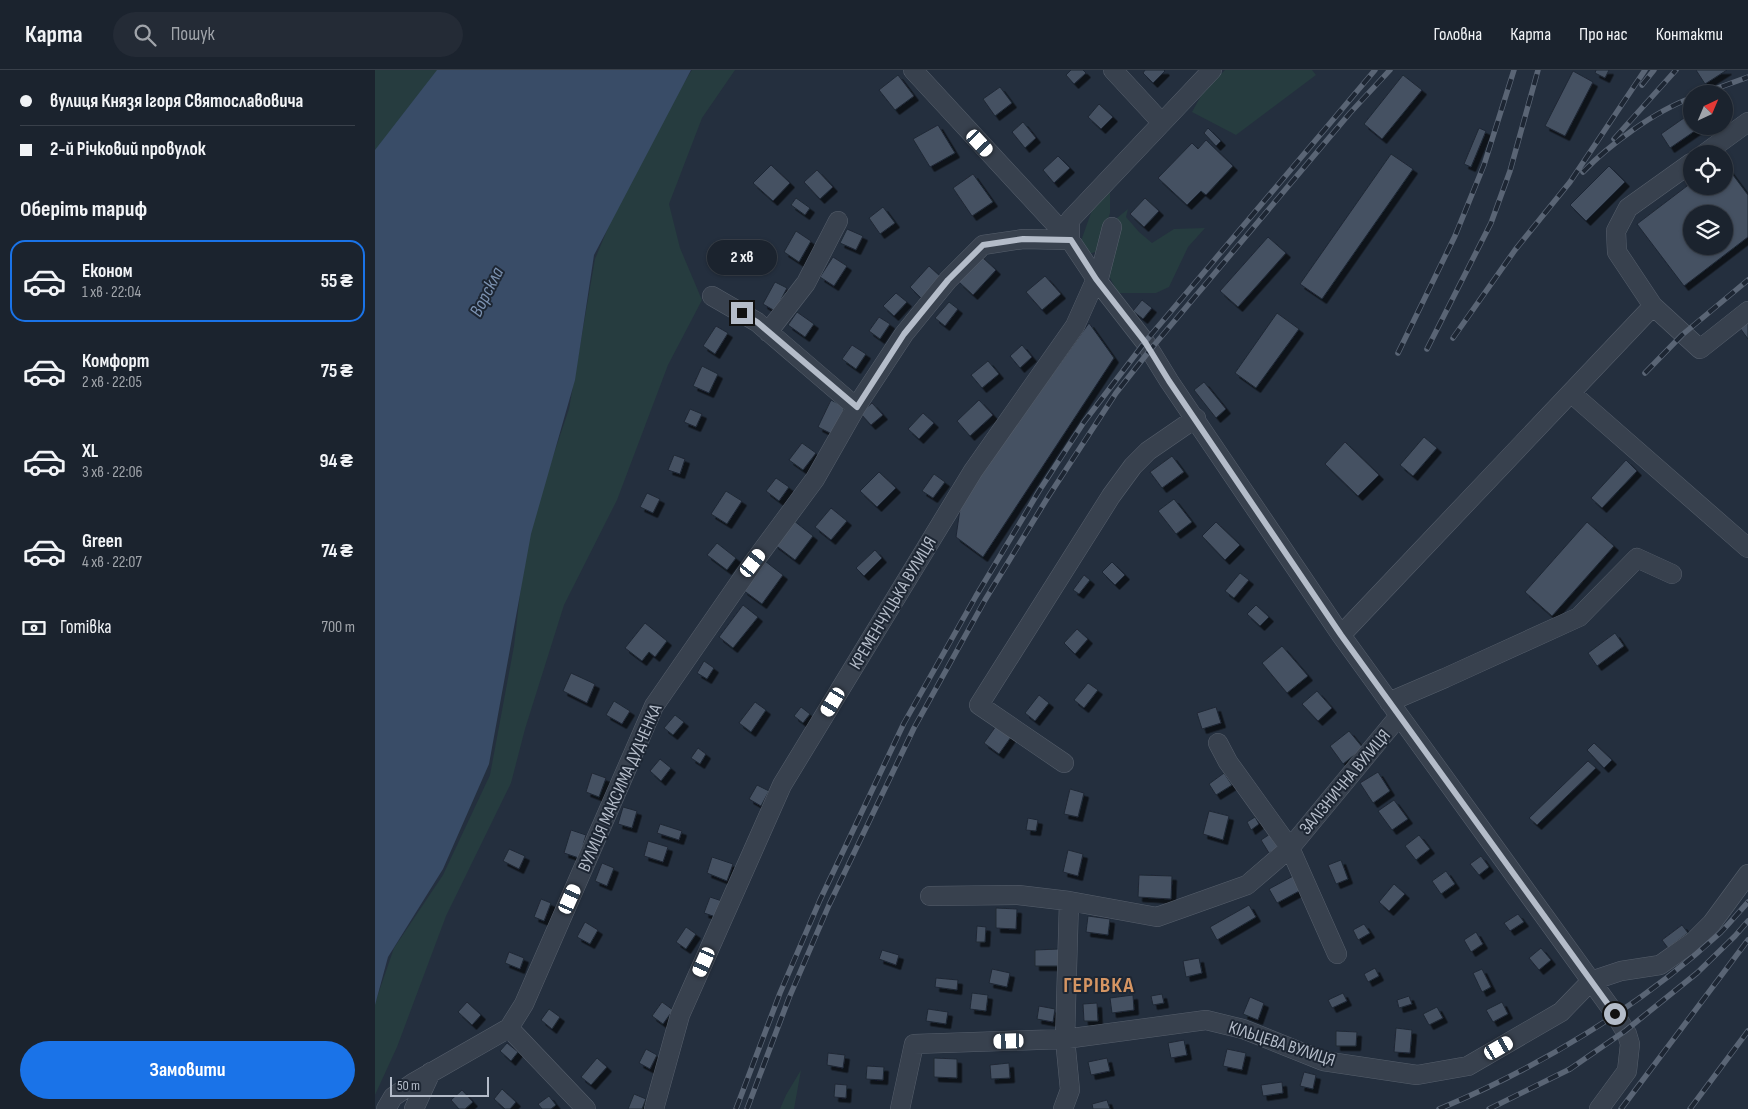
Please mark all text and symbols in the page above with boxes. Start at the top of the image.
search box [113,12,463,57]
text: Карта [25,20,83,49]
icon: search [131,21,159,49]
text: Пошук [171,23,215,46]
text: Головна [1434,24,1482,45]
text: Карта [1510,24,1551,45]
text: Про нас [1579,24,1628,45]
text: Контакти [1656,24,1723,45]
north arrow [1683,85,1733,135]
map controls [1683,85,1733,255]
text: вулиця Князя Ігоря Святославовича [50,90,303,113]
car [964,127,995,159]
text: 2-й Річковий провулок [50,138,206,161]
button: locate [1683,145,1733,195]
text: Оберіть тариф [20,196,147,223]
button: layers [1683,205,1733,255]
callout: 2 хв [707,240,777,276]
text: 2 хв [730,248,754,267]
icon: car [22,259,67,304]
text: Економ [82,260,133,283]
water label: Ворскла [465,263,509,321]
text: 55 ₴ [321,270,353,293]
text: 1 хв · 22:04 [82,283,141,302]
route end [731,302,753,324]
icon: car [22,349,67,394]
text: Комфорт [82,350,149,373]
text: 75 ₴ [321,360,353,383]
text: 2 хв · 22:05 [82,373,142,392]
icon: car [22,439,67,484]
text: XL [82,440,98,463]
text: 94 ₴ [320,450,353,473]
text: 3 хв · 22:06 [82,463,143,482]
icon: car [22,529,67,574]
text: Green [82,530,122,553]
street label: КРЕМЕНЧУЦЬКА ВУЛИЦЯ [845,533,941,673]
text: 74 ₴ [321,540,353,563]
car [737,547,768,579]
text: 4 хв · 22:07 [82,553,142,572]
icon: cash [20,614,48,642]
text: Готівка [60,616,112,639]
text: 700 m [322,618,355,637]
car [818,685,847,719]
street label: ВУЛИЦЯ МАКСИМА ДУДЧЕНКА [574,701,667,875]
street label: ЗАЛІЗНИЧНА ВУЛИЦЯ [1295,725,1395,839]
car [557,882,582,916]
car [691,945,716,979]
district label: ГЕРІВКА [1063,972,1135,999]
route start [1604,1003,1626,1025]
street label: КІЛЬЦЕВА ВУЛИЦЯ [1226,1017,1338,1071]
car [993,1033,1024,1049]
car [1482,1034,1515,1062]
button: Замовити [20,1041,355,1099]
scale bar [390,1074,489,1097]
text: 50 m [397,1077,420,1094]

